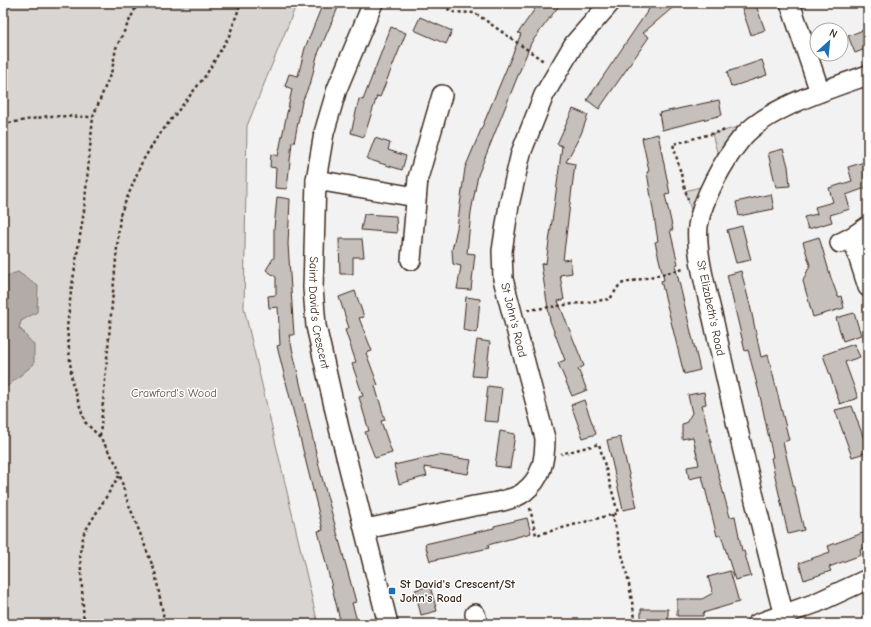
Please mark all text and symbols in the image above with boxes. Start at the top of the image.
north arrow [809,22,849,62]
text: N [827,26,839,41]
street label: Saint David's Crescent [306,256,333,371]
street label: St Elizabeth's Road [694,259,728,357]
street label: St John's Road [498,281,530,359]
park label: Crawford's Wood [131,386,217,400]
place label: St David's Crescent/St John's Road [400,577,516,605]
marker: St David's Crescent/St John's Road [387,586,397,596]

